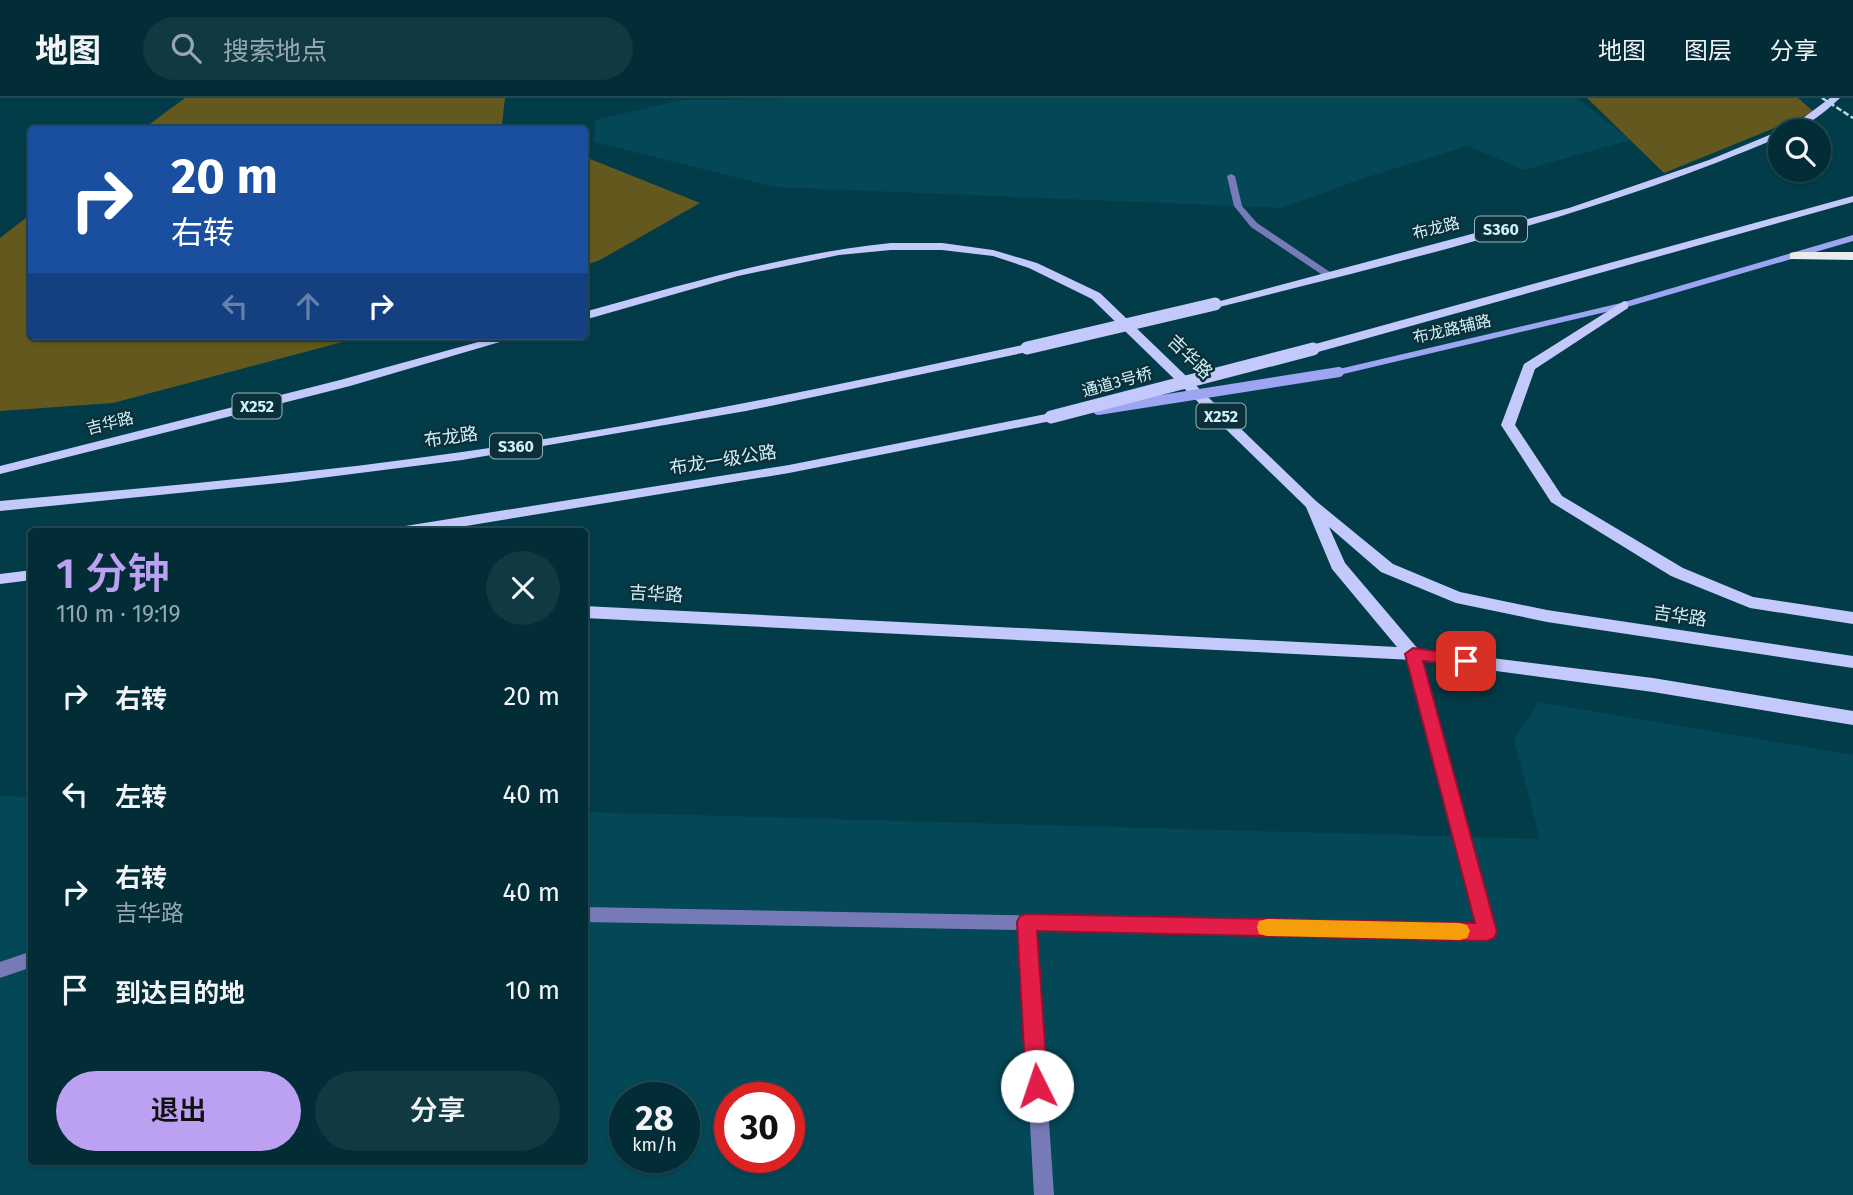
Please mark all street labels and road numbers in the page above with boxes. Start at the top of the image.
street label: 布龙路 [1410,213,1462,243]
road number: S360 [1475,217,1527,242]
street label: 布龙路辅路 [1411,311,1493,347]
street label: 吉华路 [1163,330,1217,384]
street label: 通道3号桥 [1080,364,1154,400]
road number: X252 [232,394,282,418]
road number: X252 [1196,404,1246,428]
street label: 吉华路 [84,408,136,438]
street label: 布龙路 [423,422,479,452]
road number: S360 [490,434,542,458]
street label: 布龙一级公路 [668,441,778,479]
street label: 吉华路 [628,582,684,606]
street label: 吉华路 [1652,601,1708,631]

